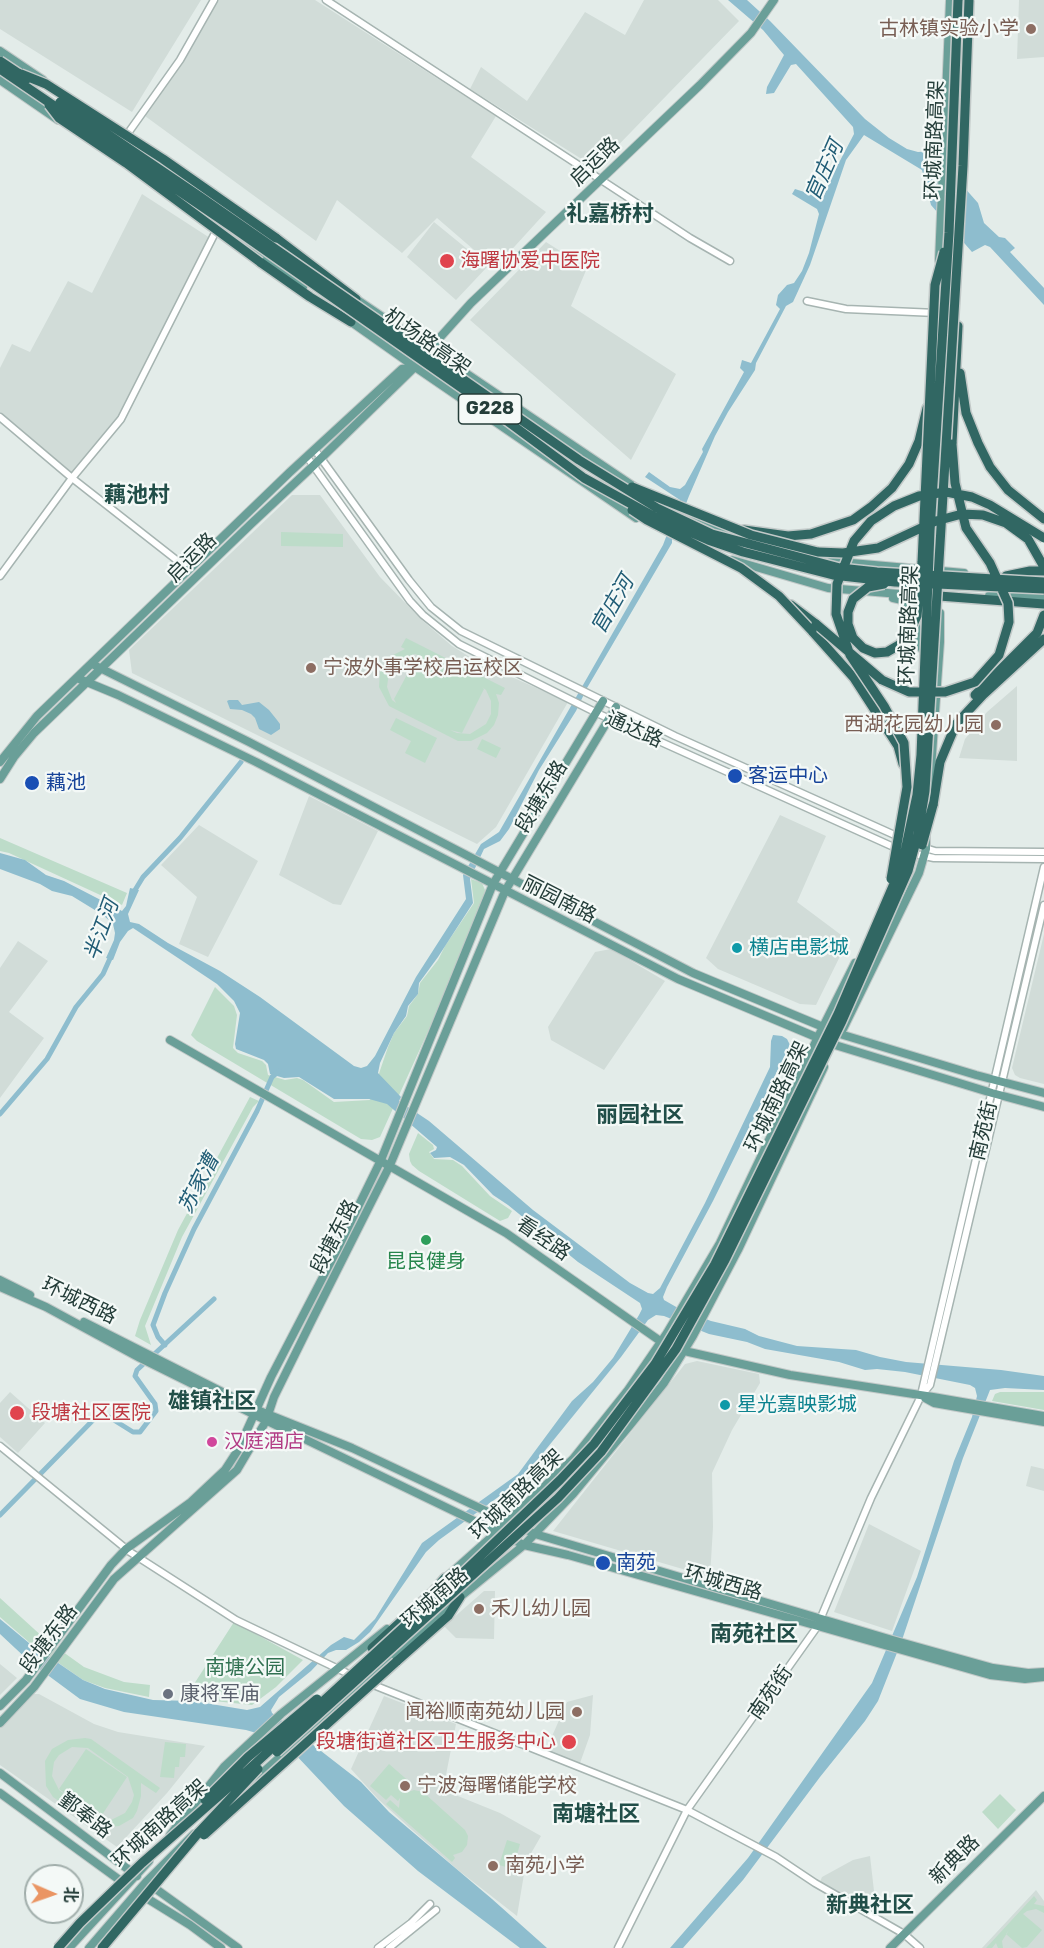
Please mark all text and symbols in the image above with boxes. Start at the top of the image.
place label: 古林镇实验小学 [879,17,1019,41]
marker: 古林镇实验小学 [1024,22,1038,36]
street label: 环城南路高架 [921,80,949,200]
street label: 启运路 [565,133,625,191]
water label: 官庄河 [801,137,849,205]
district label: 礼嘉桥村 [566,202,654,228]
place label: 海曙协爱中医院 [460,249,600,273]
marker: 海曙协爱中医院 [438,252,456,270]
street label: 机场路高架 [379,303,475,381]
road number: G228 [458,394,522,424]
district label: 藕池村 [104,483,170,509]
street label: 启运路 [162,528,222,588]
street label: 环城南路高架 [895,565,923,685]
water label: 官庄河 [586,571,640,639]
place label: 宁波外事学校启运校区 [323,656,523,680]
marker: 宁波外事学校启运校区 [304,661,318,675]
street label: 通达路 [602,707,666,753]
place label: 西湖花园幼儿园 [844,713,984,737]
marker: 西湖花园幼儿园 [989,718,1003,732]
street label: 段塘东路 [511,757,573,837]
place label: 客运中心 [748,764,828,788]
marker: 客运中心 [726,767,744,785]
place label: 藕池 [46,771,86,795]
marker: 藕池 [23,774,41,792]
street label: 丽园南路 [518,871,600,929]
water label: 半江河 [79,896,125,964]
place label: 横店电影城 [749,936,849,960]
marker: 横店电影城 [730,941,744,955]
street label: 环城南路高架 [740,1038,814,1156]
street label: 南苑街 [966,1099,1002,1163]
district label: 丽园社区 [596,1103,684,1129]
water label: 苏家漕 [173,1150,225,1218]
street label: 段塘东路 [306,1196,364,1278]
street label: 看经路 [512,1212,574,1266]
marker: 昆良健身 [419,1233,433,1247]
place label: 昆良健身 [386,1250,466,1274]
street label: 环城西路 [38,1273,120,1329]
district label: 雄镇社区 [168,1389,256,1415]
place label: 星光嘉映影城 [737,1393,857,1417]
marker: 星光嘉映影城 [718,1398,732,1412]
place label: 段塘社区医院 [31,1401,151,1425]
marker: 段塘社区医院 [8,1404,26,1422]
place label: 汉庭酒店 [224,1430,304,1454]
marker: 汉庭酒店 [205,1435,219,1449]
street label: 环城南路高架 [466,1445,568,1545]
place label: 南苑 [616,1551,656,1575]
marker: 南苑 [594,1554,612,1572]
street label: 环城西路 [681,1560,765,1606]
street label: 环城南路 [397,1563,473,1633]
place label: 禾儿幼儿园 [491,1597,591,1621]
street label: 段塘东路 [15,1600,83,1678]
marker: 禾儿幼儿园 [472,1602,486,1616]
district label: 南苑社区 [710,1622,798,1648]
park label: 南塘公园 [205,1656,285,1680]
street label: 南苑街 [744,1662,798,1724]
place label: 康将军庙 [180,1682,260,1706]
marker: 康将军庙 [161,1687,175,1701]
place label: 闻裕顺南苑幼儿园 [405,1700,565,1724]
marker: 闻裕顺南苑幼儿园 [570,1705,584,1719]
place label: 段塘街道社区卫生服务中心 [316,1730,556,1754]
marker: 段塘街道社区卫生服务中心 [560,1733,578,1751]
place label: 宁波海曙储能学校 [417,1774,577,1798]
street label: 环城南路高架 [107,1775,213,1873]
marker: 宁波海曙储能学校 [398,1779,412,1793]
street label: 鄞奉路 [54,1788,116,1844]
district label: 南塘社区 [552,1802,640,1828]
street label: 新典路 [925,1830,985,1890]
place label: 南苑小学 [505,1854,585,1878]
marker: 南苑小学 [486,1859,500,1873]
north arrow [24,1864,84,1924]
text: 北 [61,1886,80,1903]
district label: 新典社区 [826,1893,914,1919]

